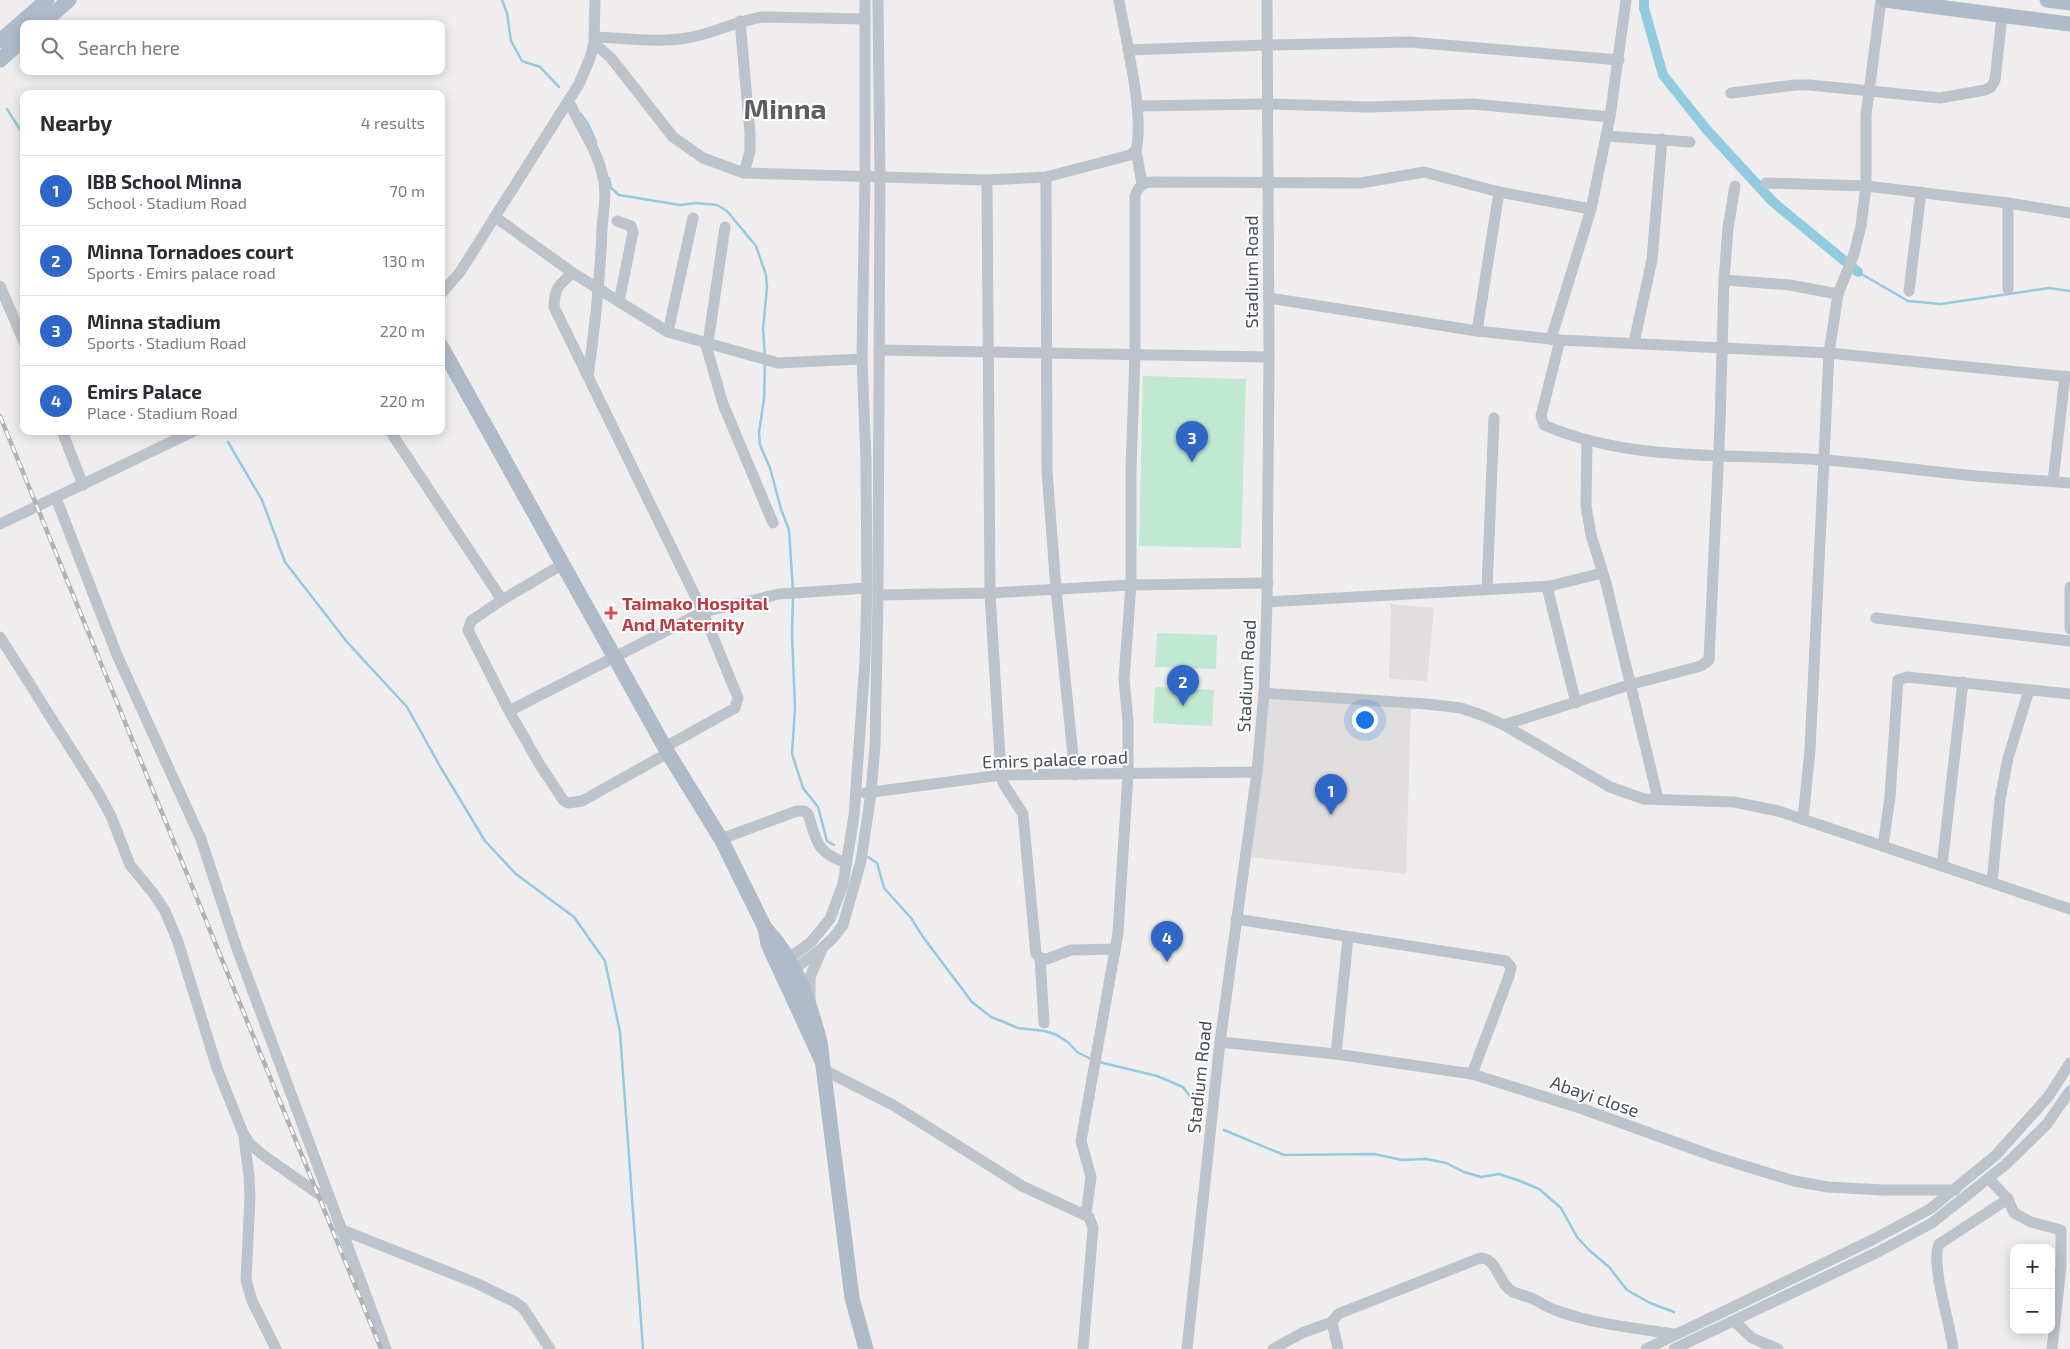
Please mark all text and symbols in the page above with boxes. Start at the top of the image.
search box [20,20,445,75]
icon: search [38,34,66,62]
text: Search here [78,36,180,59]
district label: Minna [744,91,826,125]
text: Nearby [40,110,112,135]
text: 4 results [361,113,425,132]
text: IBB School Minna [87,170,242,193]
text: 1 [53,181,59,200]
text: 70 m [390,181,425,200]
text: School · Stadium Road [87,193,247,212]
street label: Stadium Road [1240,215,1262,329]
text: Minna Tornadoes court [87,240,293,263]
text: 2 [51,251,61,270]
text: 130 m [383,251,425,270]
text: Sports · Emirs palace road [87,263,276,282]
text: Minna stadium [87,310,221,333]
text: 3 [51,321,61,340]
text: 220 m [380,321,425,340]
text: Sports · Stadium Road [87,333,246,352]
text: Emirs Palace [87,380,202,403]
text: 4 [51,391,61,410]
text: 220 m [380,391,425,410]
text: Place · Stadium Road [87,403,238,422]
pin: 3 [1176,421,1208,462]
place label: Taimako Hospital And Maternity [622,592,769,635]
marker: Taimako Hospital And Maternity [604,606,618,620]
street label: Stadium Road [1232,619,1260,733]
pin: 2 [1167,665,1199,706]
your location [1352,707,1378,733]
street label: Emirs palace road [982,745,1128,773]
pin: 1 [1315,774,1347,815]
pin: 4 [1151,921,1183,962]
street label: Stadium Road [1182,1020,1216,1134]
street label: Abayi close [1548,1071,1642,1121]
map controls [2010,1244,2055,1334]
button: + [2010,1244,2055,1289]
button: − [2010,1289,2055,1334]

